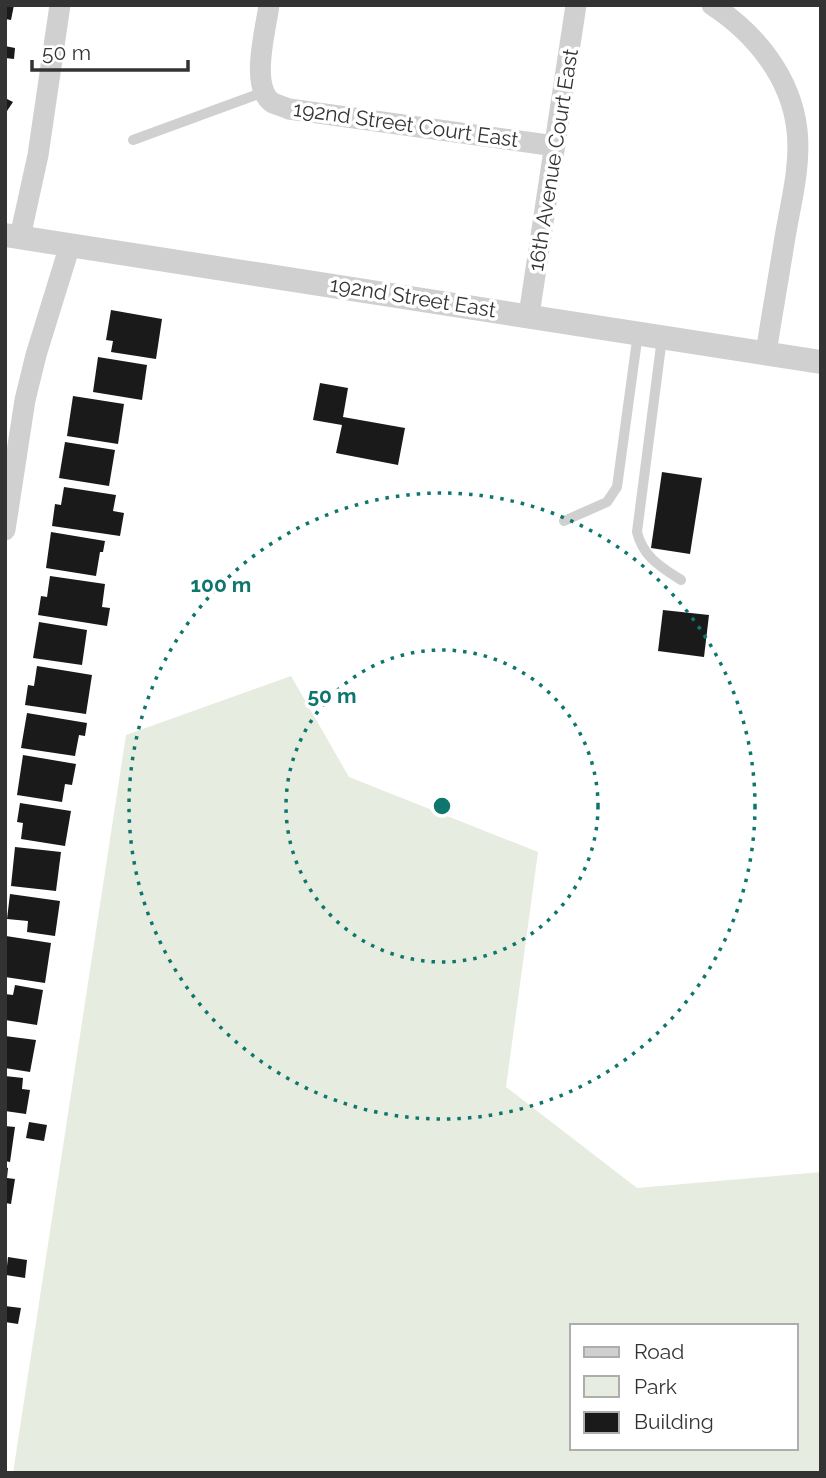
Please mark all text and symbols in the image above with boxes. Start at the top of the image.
scale bar [32,28,187,72]
text: 50 m [42,40,91,65]
street label: 16th Avenue Court East [523,47,583,273]
street label: 192nd Street Court East [292,96,520,152]
street label: 192nd Street East [328,272,498,322]
text: 100 m [191,572,251,597]
text: 50 m [307,683,357,708]
centre of rings [430,794,454,818]
legend [570,1324,798,1450]
text: Road [634,1339,684,1364]
text: Park [634,1374,677,1399]
text: Building [634,1409,714,1434]

